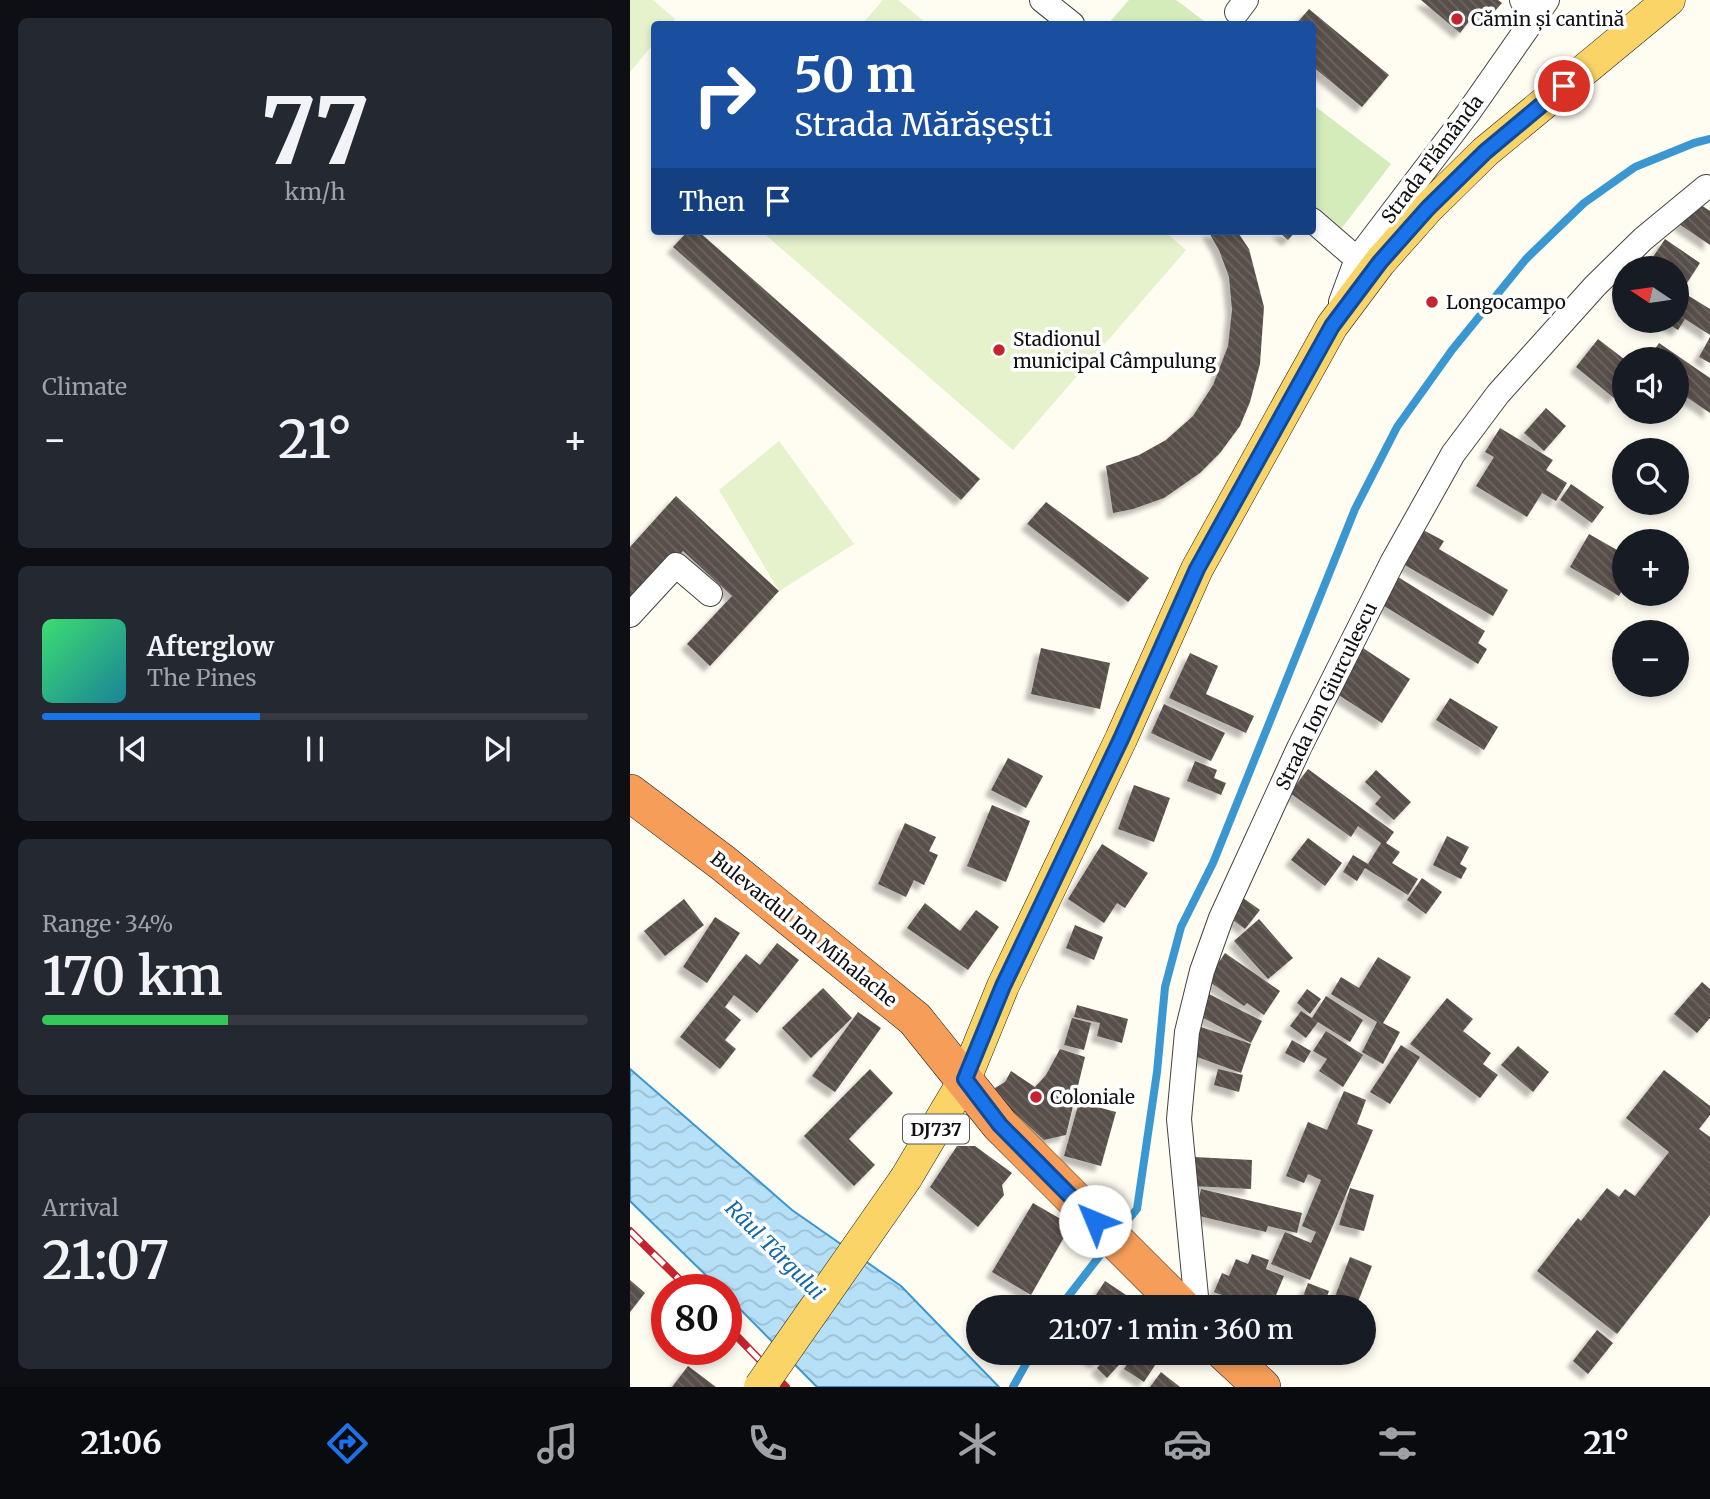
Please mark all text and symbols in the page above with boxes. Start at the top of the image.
place label: Cămin și cantină [1471,7,1624,32]
marker: Cămin și cantină [1449,11,1465,27]
text: 50 m [794,44,915,105]
icon: right [679,49,770,140]
pin [1534,56,1594,116]
icon: arrive [1545,67,1583,105]
text: 77 [261,74,369,189]
street label: Strada Flămânda [1376,90,1488,228]
text: Strada Mărășești [794,105,1053,145]
text: km/h [285,177,345,206]
icon: arrive [759,182,797,220]
text: Then [679,185,745,218]
north arrow [1612,256,1689,332]
map controls [1612,256,1689,697]
place label: Longocampo [1446,290,1566,314]
marker: Longocampo [1424,294,1440,310]
place label: Stadionul municipal Câmpulung [1013,327,1217,373]
marker: Stadionul municipal Câmpulung [991,342,1007,358]
button: sound [1612,347,1689,424]
text: Climate [42,372,127,401]
text: 21° [278,407,352,472]
text: − [42,416,67,463]
text: + [563,416,588,463]
button: search [1612,438,1689,515]
button: + [1612,529,1689,606]
street label: Strada Ion Giurculescu [1270,598,1382,794]
button: − [1612,620,1689,697]
text: Afterglow [147,630,274,663]
text: The Pines [147,663,257,692]
icon: previous [114,730,152,768]
icon: pause [296,730,334,768]
icon: next [478,730,516,768]
street label: Bulevardul Ion Mihalache [706,846,902,1012]
text: Range · 34% [42,909,173,938]
text: 170 km [42,944,223,1009]
place label: Coloniale [1050,1085,1135,1109]
marker: Coloniale [1028,1089,1044,1105]
road number: DJ737 [903,1114,969,1144]
position arrow [1058,1184,1132,1258]
text: Arrival [42,1193,119,1222]
water label: Râul Târgului [720,1195,830,1305]
text: 21:07 [42,1228,169,1293]
speed limit sign: 80 [651,1274,742,1365]
text: 21:07 · 1 min · 360 m [1049,1313,1293,1346]
icon: directions [323,1419,372,1468]
icon: music [533,1419,582,1468]
icon: phone [743,1419,792,1468]
icon: climate [953,1419,1002,1468]
icon: car [1163,1419,1212,1468]
icon: filters [1373,1419,1422,1468]
text: 21:06 [81,1423,162,1463]
text: 21° [1583,1423,1629,1463]

